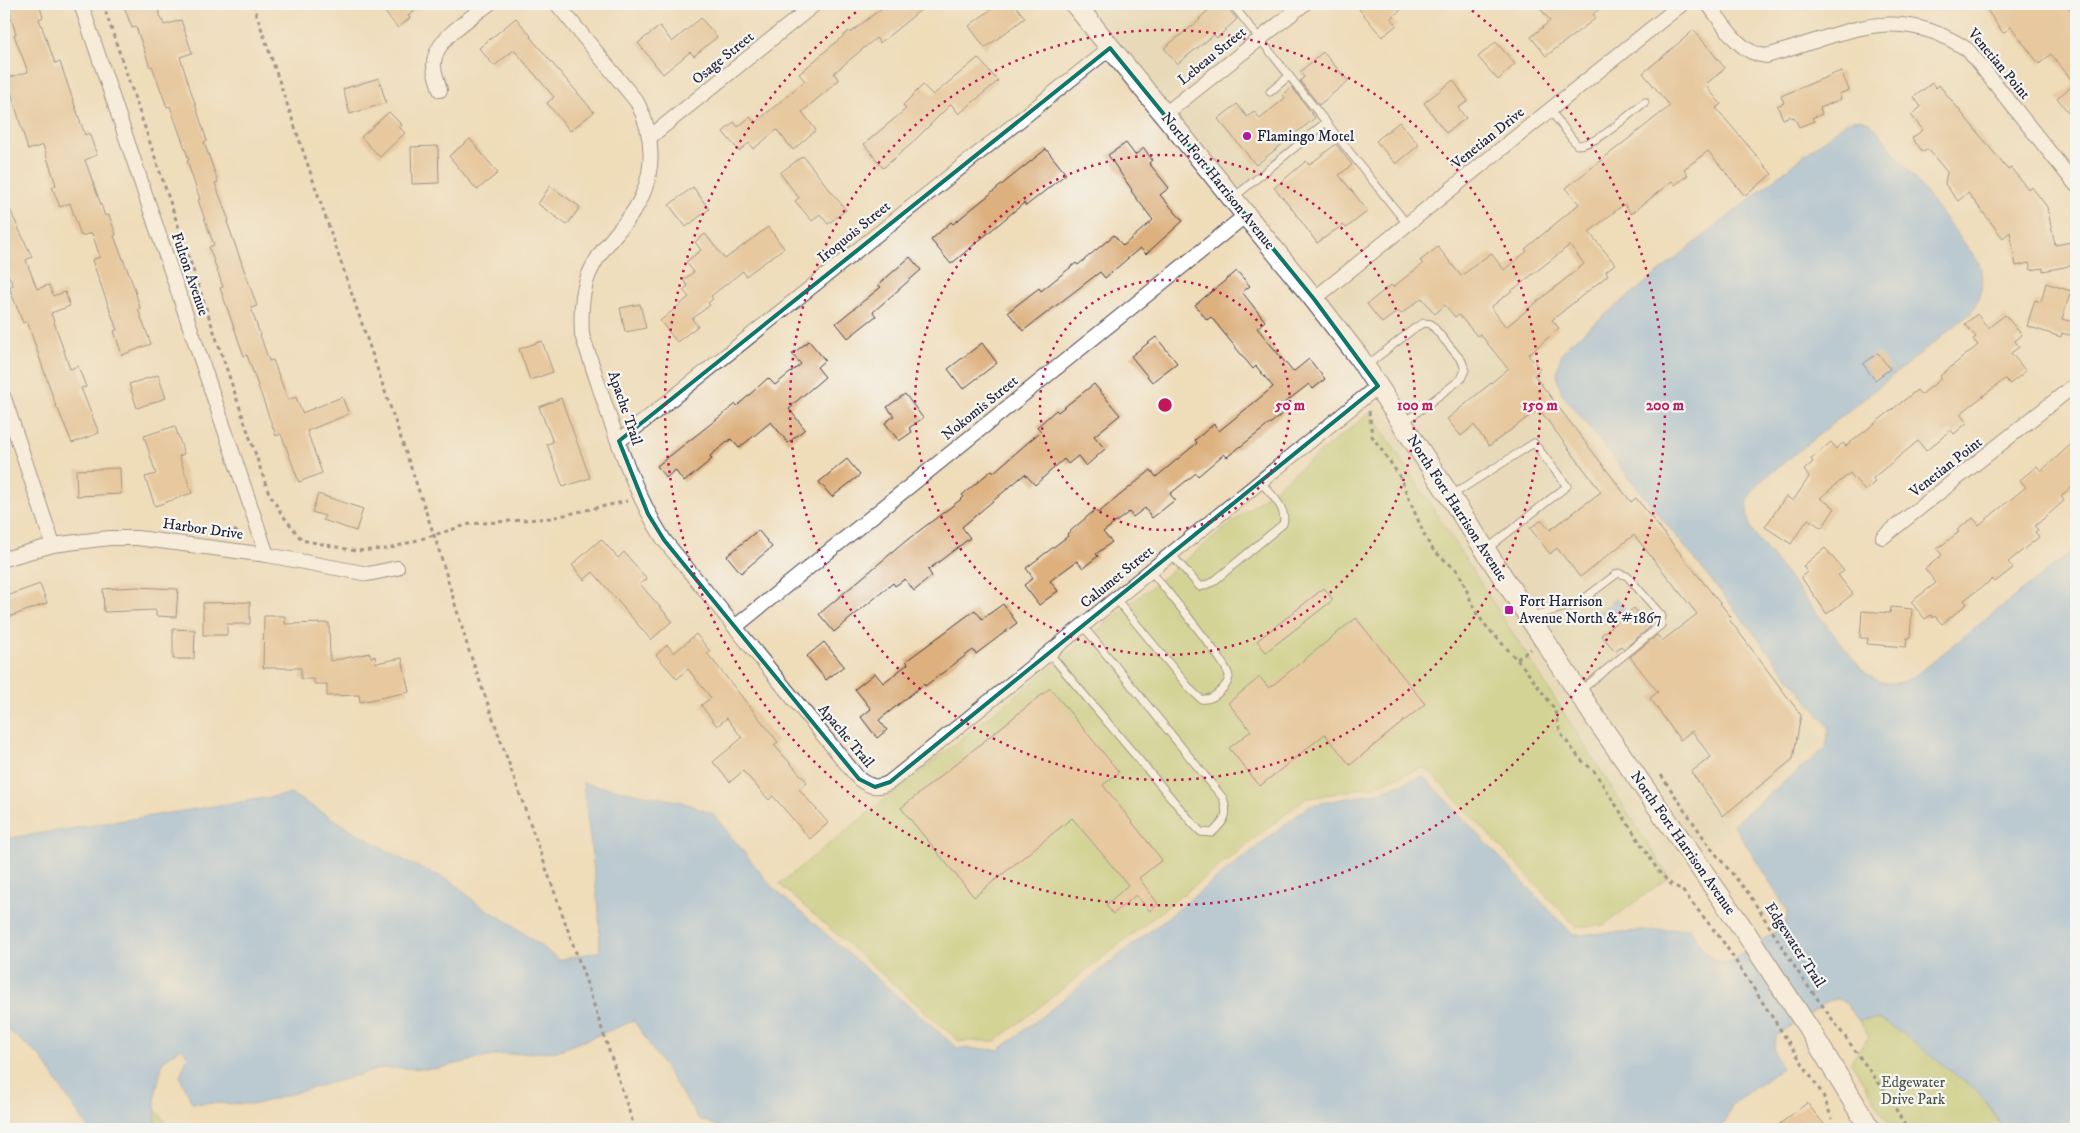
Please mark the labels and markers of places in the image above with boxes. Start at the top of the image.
place label: Flamingo Motel [1257,127,1355,146]
marker: Flamingo Motel [1241,130,1253,142]
centre of rings [1156,396,1174,414]
place label: Fort Harrison Avenue North & #1867 [1519,592,1662,628]
marker: Fort Harrison Avenue North & #1867 [1503,604,1515,616]

